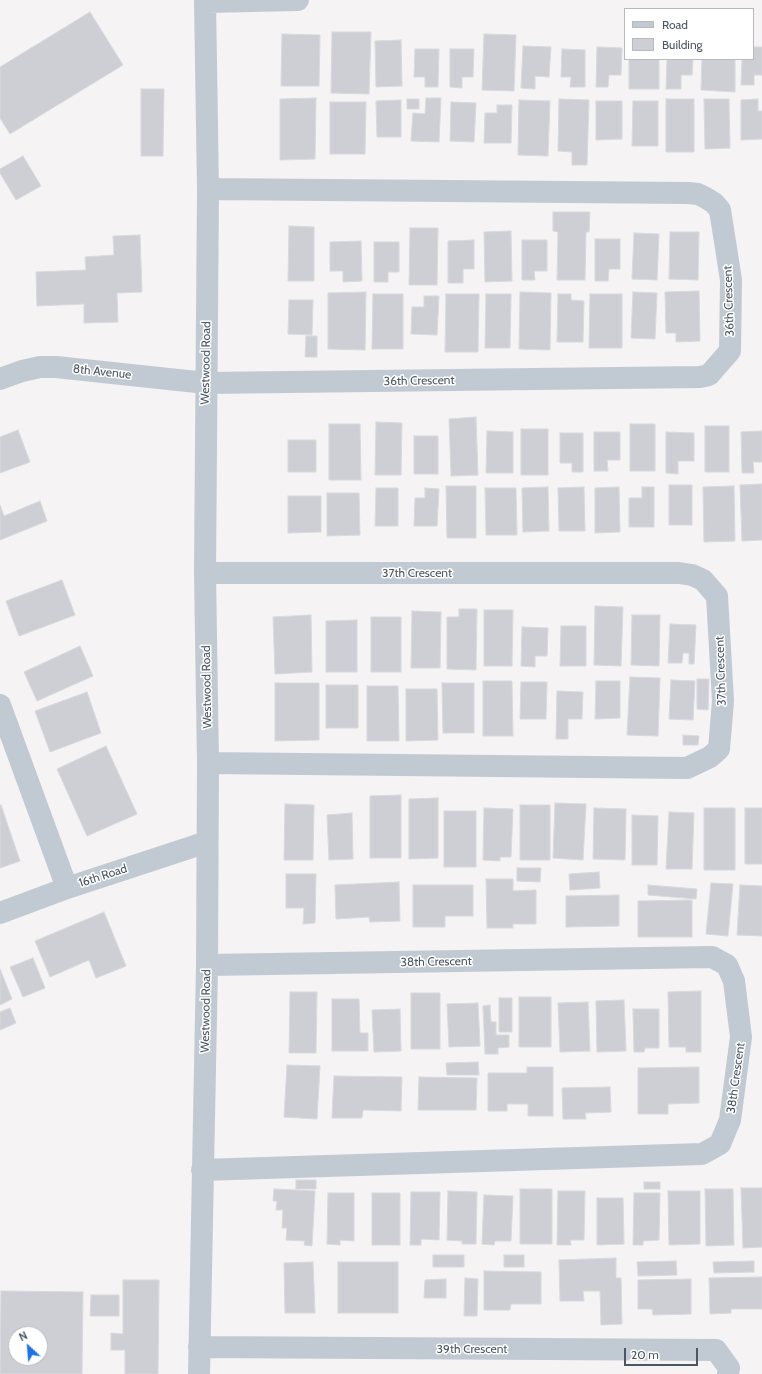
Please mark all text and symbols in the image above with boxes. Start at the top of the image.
legend [624,8,754,60]
text: Road [662,17,688,32]
text: Building [662,37,703,52]
street label: 36th Crescent [721,265,737,337]
street label: Westwood Road [198,321,214,405]
street label: 8th Avenue [72,362,132,382]
street label: 36th Crescent [383,373,455,389]
street label: 37th Crescent [382,566,452,580]
street label: 37th Crescent [713,636,729,706]
street label: Westwood Road [199,645,215,729]
street label: 16th Road [77,861,129,891]
street label: 38th Crescent [400,954,472,970]
street label: Westwood Road [198,969,214,1053]
street label: 38th Crescent [724,1042,748,1114]
north arrow [8,1326,48,1366]
text: N [17,1328,30,1344]
scale bar [626,1340,700,1366]
street label: 39th Crescent [437,1342,507,1356]
text: 20 m [631,1347,659,1362]

